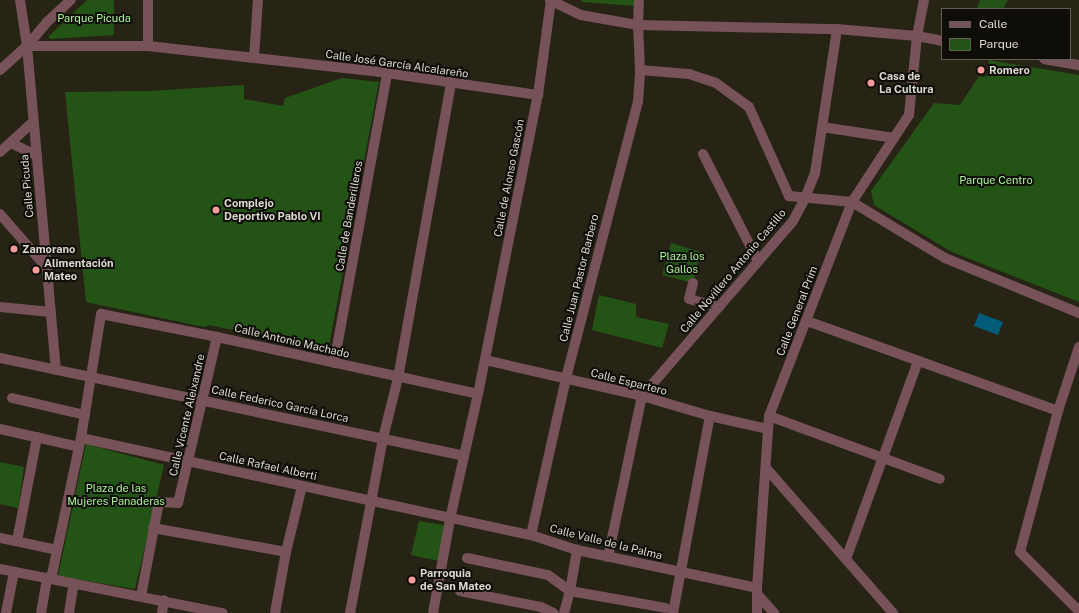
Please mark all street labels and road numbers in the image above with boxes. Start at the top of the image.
street label: Calle José García Alcalareño [325,47,469,81]
street label: Calle de Alonso Gascón [491,118,527,238]
street label: Calle Picuda [18,154,36,218]
street label: Calle de Banderilleros [333,160,365,272]
street label: Calle Novillero Antonio Castillo [677,206,789,336]
street label: Calle Juan Pastor Barbero [557,213,601,343]
street label: Calle General Prim [774,264,820,358]
street label: Calle Antonio Machado [233,321,351,361]
street label: Calle Vicente Aleixandre [166,352,208,478]
street label: Calle Espartero [589,366,669,398]
street label: Calle Federico García Lorca [210,383,350,425]
street label: Calle Rafael Alberti [218,449,318,483]
street label: Calle Valle de la Palma [548,522,664,562]

